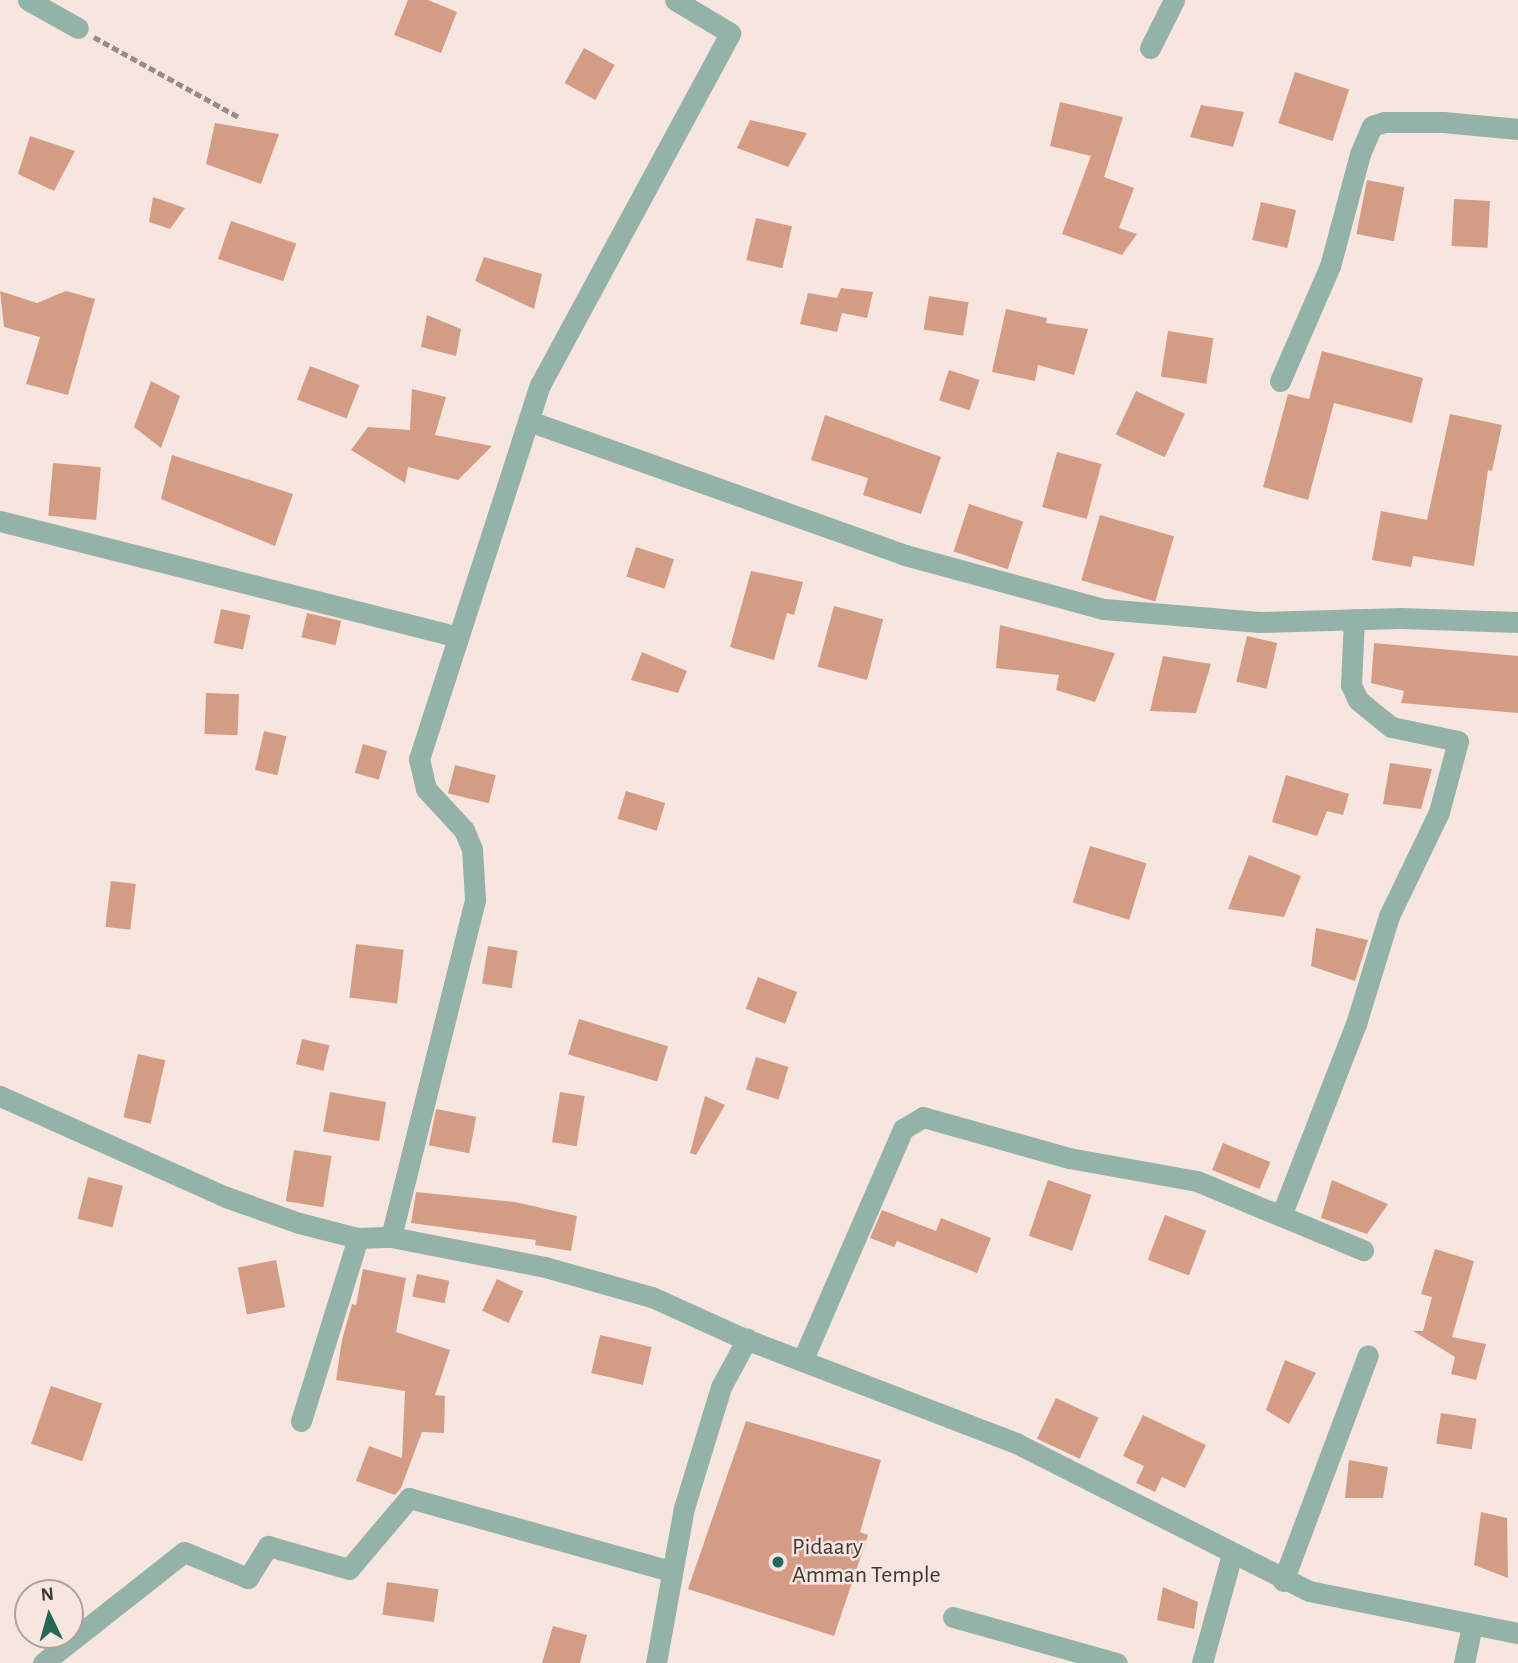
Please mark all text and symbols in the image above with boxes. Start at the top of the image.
place label: Pidaary Amman Temple [792,1534,941,1590]
marker: Pidaary Amman Temple [770,1554,786,1570]
north arrow [14,1579,84,1649]
text: N [40,1585,55,1605]

